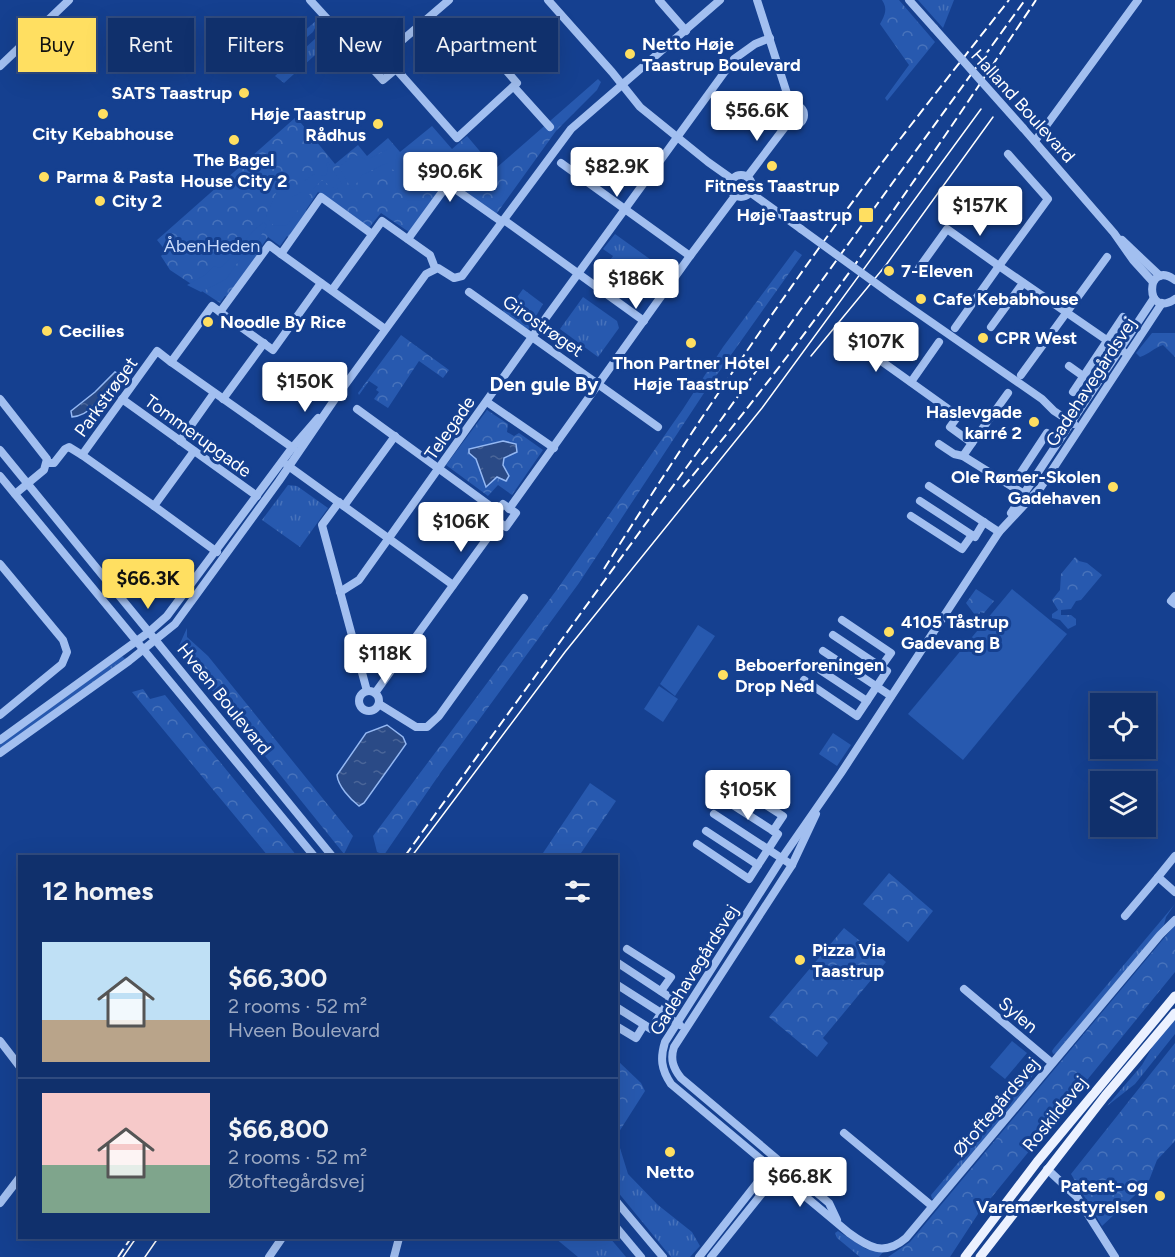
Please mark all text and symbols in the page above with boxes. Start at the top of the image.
chip: Buy [18,18,96,72]
chip: Rent [108,18,194,72]
chip: Filters [206,18,305,72]
chip: New [317,18,403,72]
chip: Apartment [415,18,558,72]
place label: Netto Høje Taastrup Boulevard [642,33,801,76]
street label: Halland Boulevard [966,45,1080,167]
marker: Netto Høje Taastrup Boulevard [623,47,637,61]
place label: SATS Taastrup [111,82,232,104]
marker: SATS Taastrup [237,86,251,100]
pin: $56.6K [708,91,806,142]
text: $56.6K [725,98,789,122]
place label: Høje Taastrup Rådhus [251,103,367,146]
marker: City Kebabhouse [96,107,110,121]
marker: Høje Taastrup Rådhus [371,117,385,131]
place label: City Kebabhouse [32,123,174,145]
marker: The Bagel House City 2 [227,133,241,147]
pin: $82.9K [568,147,666,198]
place label: The Bagel House City 2 [181,149,287,192]
pin: $90.6K [401,152,499,203]
text: $82.9K [585,154,649,178]
text: $90.6K [417,159,483,183]
marker: Fitness Taastrup [765,159,779,173]
place label: Parma & Pasta [56,166,174,188]
marker: Parma & Pasta [37,170,51,184]
place label: Fitness Taastrup [704,175,840,197]
pin: $157K [938,186,1022,237]
place label: City 2 [112,190,162,212]
text: $157K [952,193,1008,217]
marker: City 2 [93,194,107,208]
place label: Høje Taastrup [737,204,852,226]
marker: Høje Taastrup [857,206,875,224]
park label: ÅbenHeden [164,235,260,257]
pin: $186K [594,259,678,310]
place label: 7-Eleven [901,260,973,282]
marker: 7-Eleven [882,264,896,278]
text: $186K [608,266,664,290]
place label: Cafe Kebabhouse [933,288,1079,310]
street label: Girostrøget [498,290,588,362]
marker: Cafe Kebabhouse [914,292,928,306]
place label: Noodle By Rice [220,311,346,333]
street label: Gadehavegårdsvej [1041,313,1141,451]
marker: Noodle By Rice [201,315,215,329]
place label: Cecilies [59,320,125,342]
pin: $107K [834,322,918,373]
marker: Cecilies [40,324,54,338]
place label: CPR West [995,327,1077,349]
text: $107K [848,329,904,353]
marker: CPR West [976,331,990,345]
marker: Thon Partner Hotel Høje Taastrup [684,336,698,350]
place label: Thon Partner Hotel Høje Taastrup [613,352,769,395]
street label: Parkstrøget [70,353,142,441]
pin: $150K [263,362,347,413]
text: $150K [276,369,334,393]
district label: Den gule By [489,372,599,396]
street label: Tommerupgade [140,390,256,482]
street label: Telegade [420,392,480,464]
place label: Haslevgade karré 2 [926,401,1022,444]
marker: Haslevgade karré 2 [1027,415,1041,429]
place label: Ole Rømer-Skolen Gadehaven [951,466,1101,509]
marker: Ole Rømer-Skolen Gadehaven [1106,480,1120,494]
pin: $106K [419,502,503,553]
text: $106K [432,509,490,533]
pin: $66.3K [99,559,197,610]
text: $66.3K [116,566,180,590]
place label: 4105 Tåstrup Gadevang B [901,611,1009,654]
marker: 4105 Tåstrup Gadevang B [882,625,896,639]
pin: $118K [343,634,427,685]
street label: Hveen Boulevard [172,639,276,759]
text: $118K [358,641,412,665]
place label: Beboerforeningen Drop Ned [735,654,884,697]
marker: Beboerforeningen Drop Ned [716,668,730,682]
map controls [1090,693,1156,837]
button: locate [1090,693,1156,759]
pin: $105K [706,770,790,821]
button: layers [1090,771,1156,837]
text: $105K [719,777,777,801]
text: 12 homes [42,875,153,907]
icon: filters [561,875,594,908]
street label: Gadehavegårdsvej [645,901,743,1039]
place label: Pizza Via Taastrup [812,939,886,982]
marker: Pizza Via Taastrup [793,953,807,967]
text: $66,300 [228,962,327,994]
icon: home [90,966,162,1038]
street label: Sylen [994,992,1042,1038]
text: 2 rooms · 52 m² [228,994,367,1018]
text: Hveen Boulevard [228,1018,380,1042]
street label: Øtoftegårdsvej [948,1053,1044,1161]
street label: Roskildevej [1018,1072,1092,1156]
text: $66,800 [228,1113,329,1145]
icon: home [90,1117,162,1189]
text: 2 rooms · 52 m² [228,1145,367,1169]
marker: Netto [663,1145,677,1159]
pin: $66.8K [751,1157,849,1208]
place label: Netto [646,1161,694,1183]
text: $66.8K [768,1164,832,1188]
text: Øtoftegårdsvej [228,1169,365,1193]
place label: Patent- og Varemærkestyrelsen [976,1175,1148,1218]
marker: Patent- og Varemærkestyrelsen [1153,1189,1167,1203]

